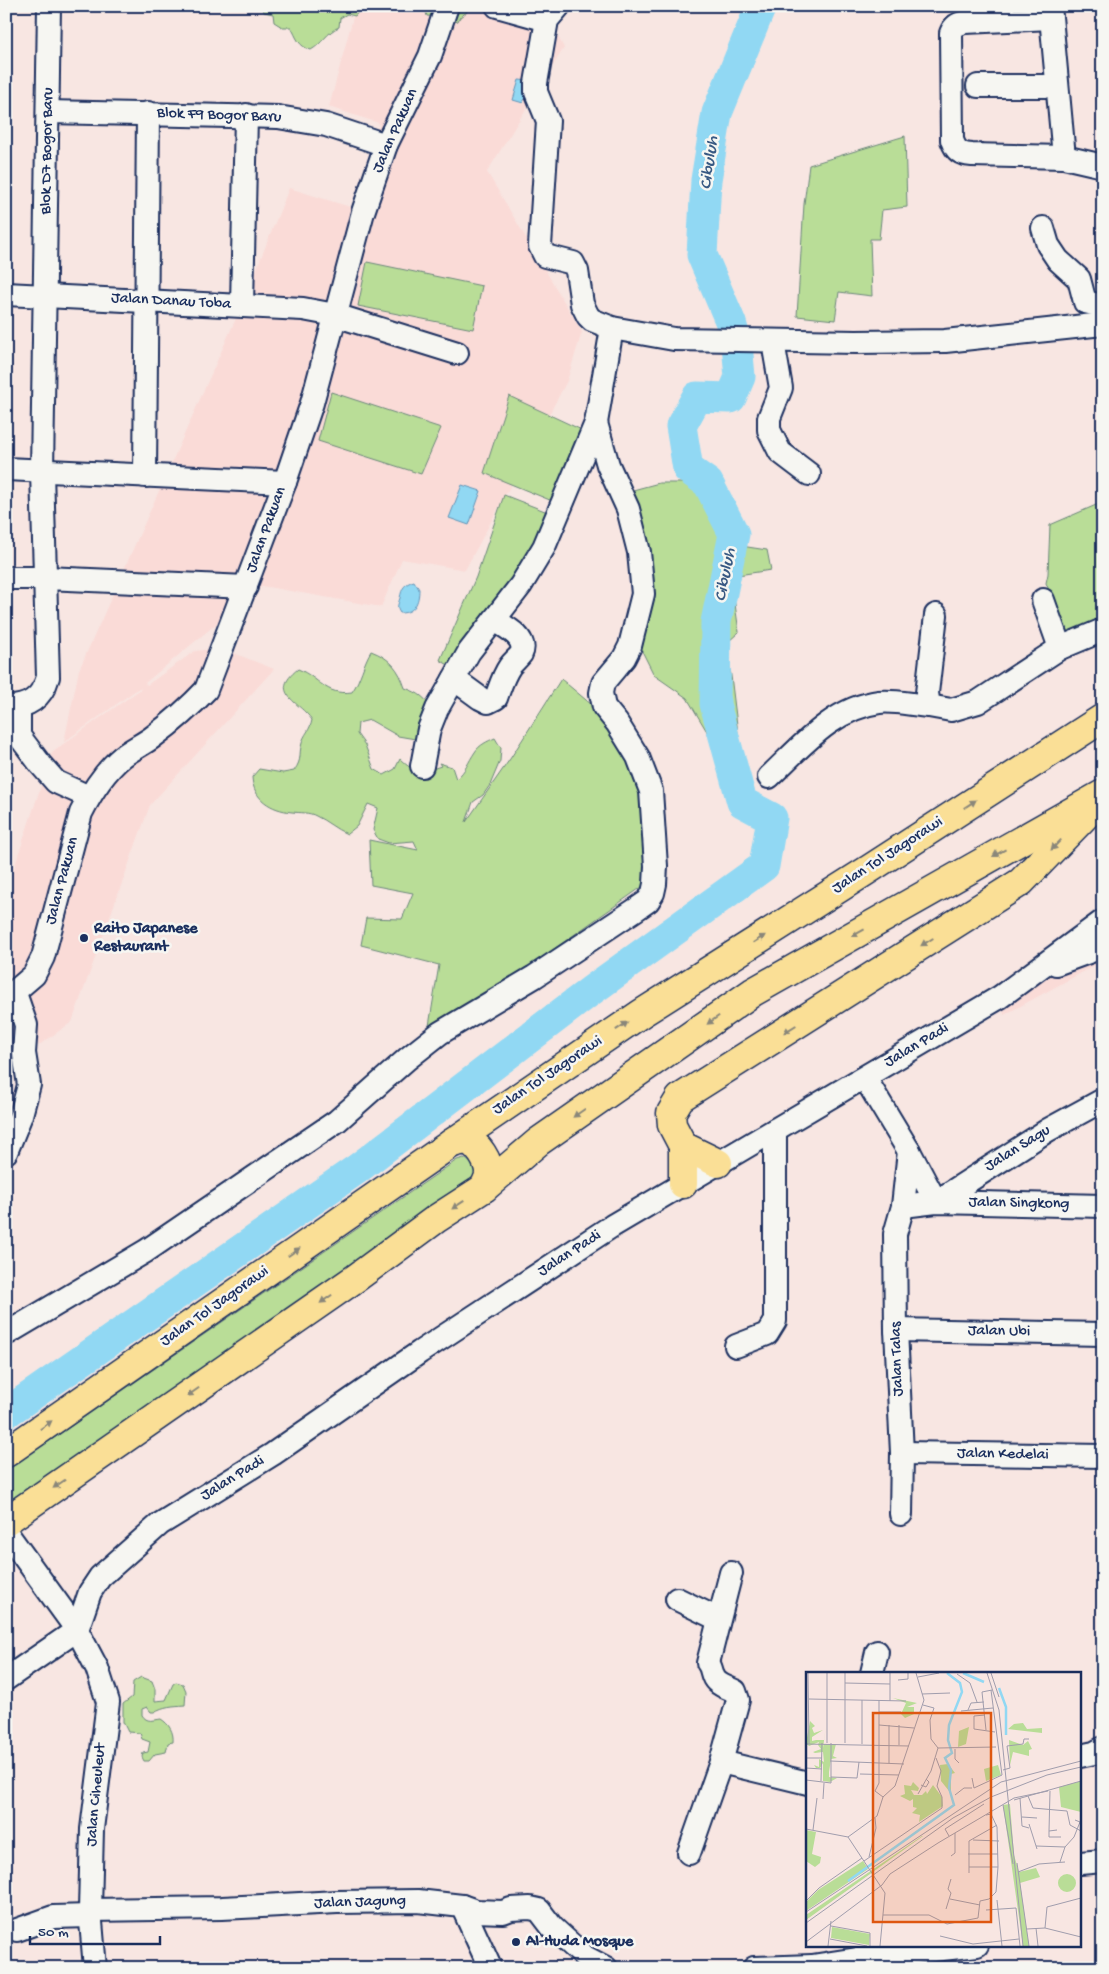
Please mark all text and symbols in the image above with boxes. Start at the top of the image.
street label: Jalan Pakuan [369,86,423,176]
street label: Blok D7 Bogor Baru [37,87,59,216]
street label: Blok F9 Bogor Baru [155,104,282,128]
water label: Cibuluh [696,135,724,191]
street label: Jalan Danau Toba [111,289,233,315]
street label: Jalan Pakuan [243,484,291,576]
water label: Cibuluh [711,546,741,603]
one-way arrow [963,800,976,809]
street label: Jalan Tol Jagorawi [829,813,947,899]
street label: Jalan Pakuan [42,835,84,927]
one-way arrow [1051,839,1063,851]
one-way arrow [993,848,1006,857]
place label: Raito Japanese Restaurant [93,920,198,957]
one-way arrow [851,928,865,937]
marker: Raito Japanese Restaurant [78,932,90,944]
one-way arrow [752,934,765,943]
one-way arrow [920,937,933,946]
one-way arrow [706,1015,720,1025]
street label: Jalan Padi [881,1019,953,1073]
one-way arrow [615,1021,629,1031]
one-way arrow [783,1024,796,1033]
street label: Jalan Tol Jagorawi [490,1032,606,1120]
one-way arrow [573,1108,586,1118]
street label: Jalan Sagu [982,1121,1055,1177]
street label: Jalan Singkong [968,1194,1070,1214]
one-way arrow [452,1200,465,1209]
street label: Jalan Padi [535,1227,605,1281]
one-way arrow [288,1247,301,1257]
street label: Jalan Tol Jagorawi [157,1262,273,1352]
one-way arrow [319,1294,333,1304]
street label: Jalan Talas [887,1320,909,1397]
street label: Jalan Ubi [968,1322,1030,1342]
one-way arrow [186,1387,199,1397]
one-way arrow [39,1420,53,1430]
street label: Jalan Kedelai [957,1445,1049,1465]
street label: Jalan Padi [198,1452,268,1506]
one-way arrow [52,1479,66,1489]
inset map [806,1672,1082,1946]
street label: Jalan Ciheuleut [83,1741,111,1847]
street label: Jalan Jagung [314,1892,406,1914]
scale bar [30,1914,160,1946]
text: 50 m [38,1924,69,1942]
place label: Al-Huda Mosque [525,1933,634,1952]
marker: Al-Huda Mosque [510,1936,522,1948]

